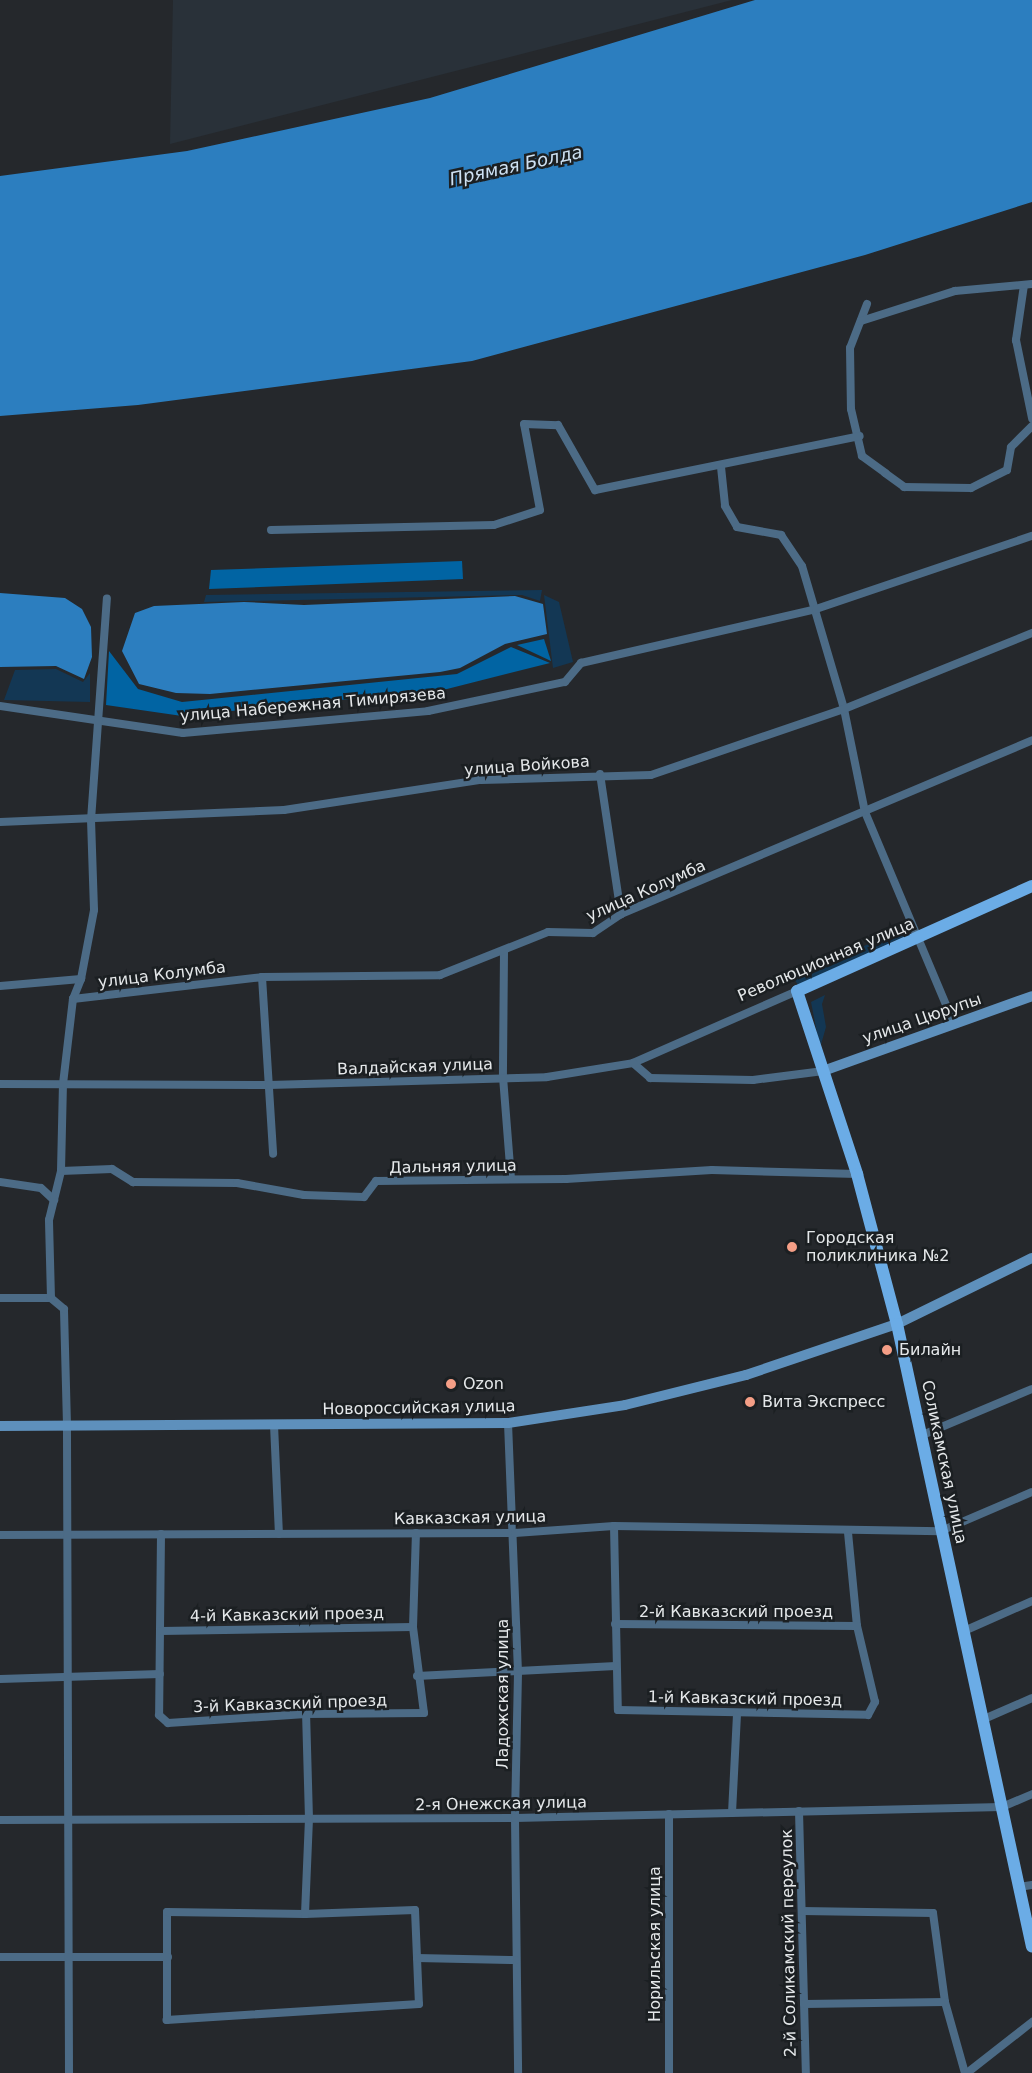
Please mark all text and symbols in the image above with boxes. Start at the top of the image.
water label: Прямая Болда [448,141,584,191]
street label: улица Набережная Тимирязева [179,684,447,726]
street label: улица Войкова [464,752,590,780]
street label: улица Колумба [583,856,709,926]
street label: Революционная улица [735,914,917,1006]
street label: улица Колумба [97,958,227,992]
street label: улица Цюрупы [860,990,984,1048]
street label: Валдайская улица [337,1055,493,1079]
street label: Дальняя улица [389,1156,517,1178]
place label: Городская поликлиника №2 [806,1228,949,1266]
marker: Городская поликлиника №2 [783,1238,801,1256]
place label: Билайн [899,1340,961,1360]
marker: Билайн [880,1343,894,1357]
place label: Ozon [463,1374,504,1394]
marker: Ozon [444,1377,458,1391]
street label: Соликамская улица [917,1378,971,1546]
place label: Вита Экспресс [762,1392,885,1412]
marker: Вита Экспресс [743,1395,757,1409]
street label: Новороссийская улица [322,1397,516,1419]
street label: Кавказская улица [394,1507,546,1529]
street label: 2-й Кавказский проезд [639,1602,833,1622]
street label: 4-й Кавказский проезд [190,1604,384,1626]
street label: Ладожская улица [493,1619,513,1769]
street label: 1-й Кавказский проезд [648,1688,842,1710]
street label: 3-й Кавказский проезд [193,1691,387,1717]
street label: 2-я Онежская улица [415,1793,587,1815]
street label: 2-й Соликамский переулок [777,1829,801,2057]
street label: Норильская улица [645,1866,665,2022]

